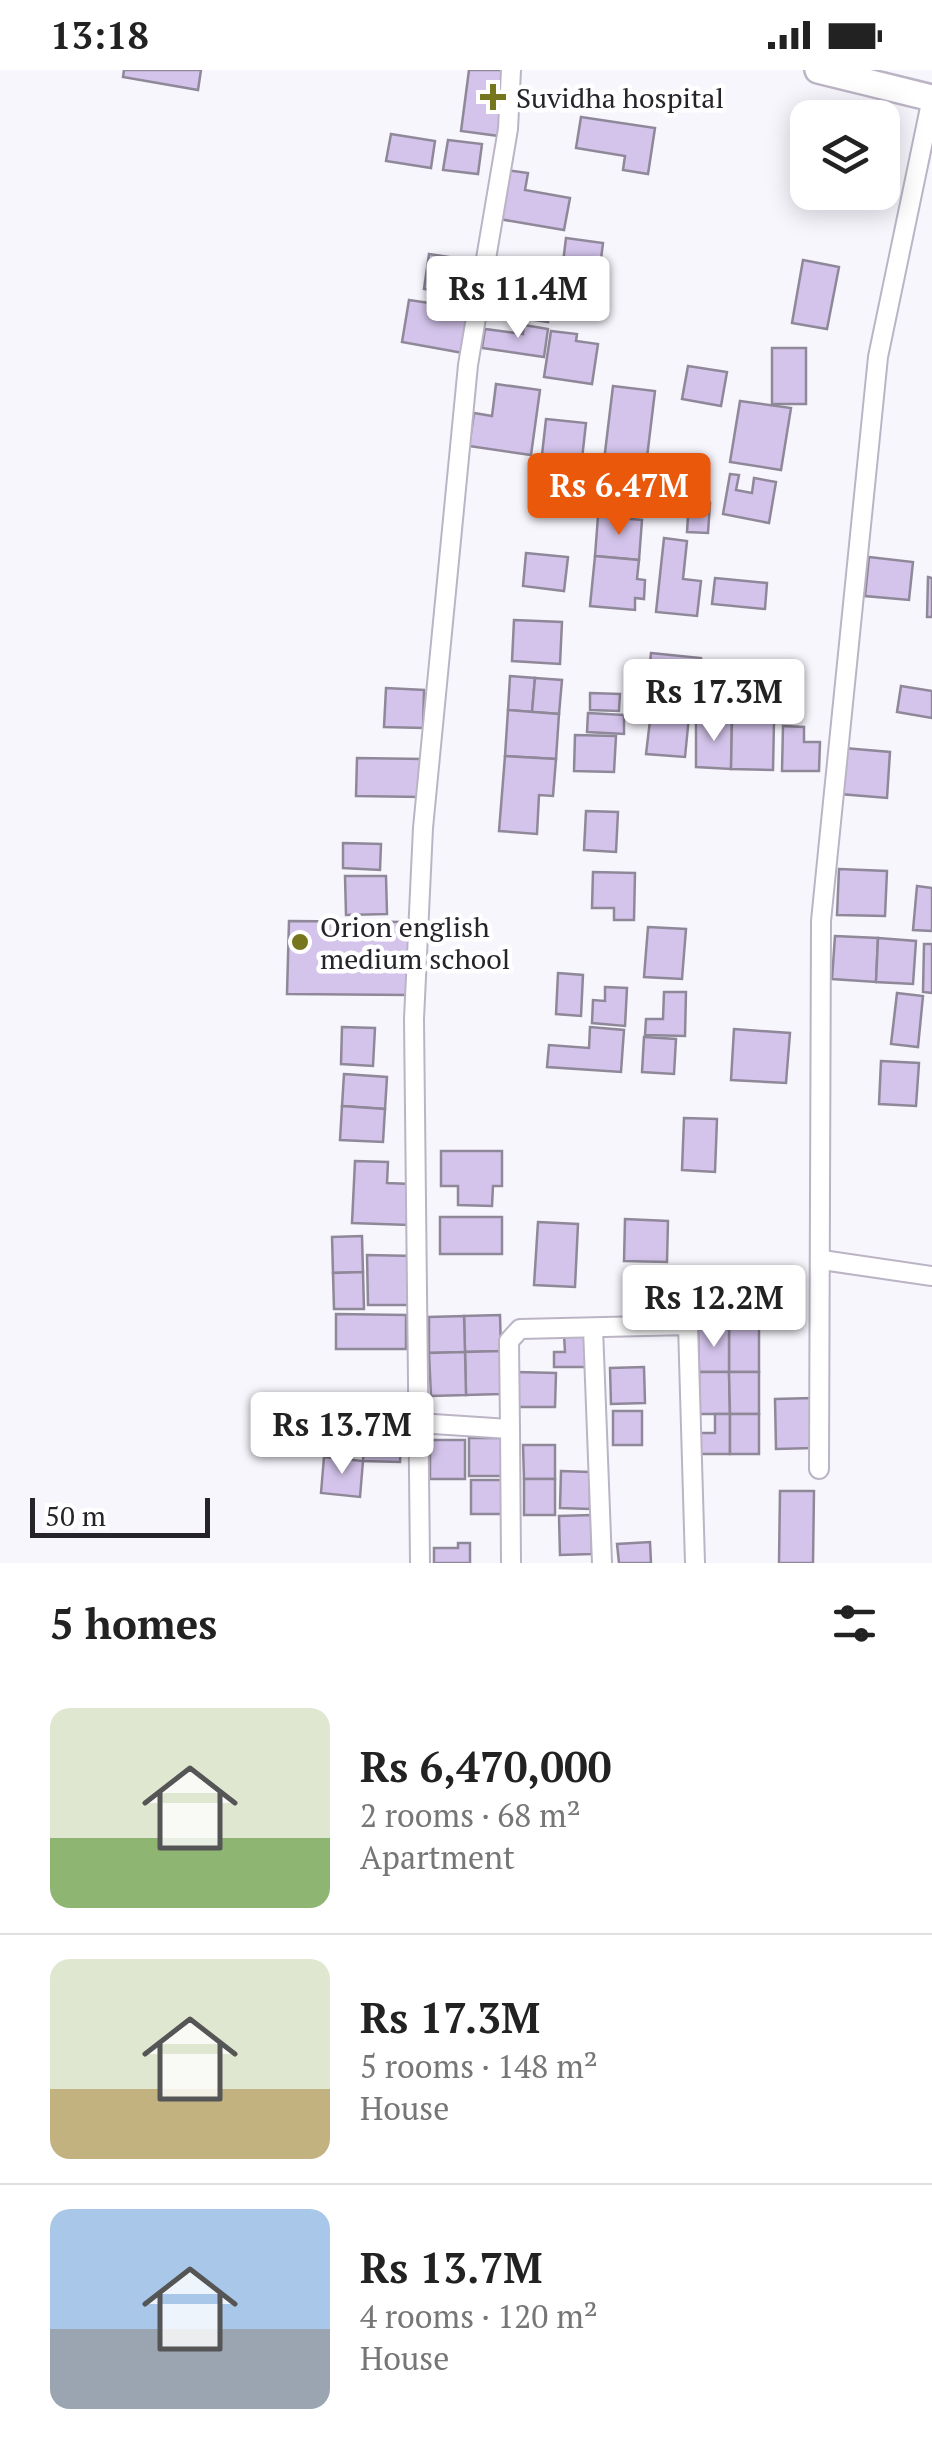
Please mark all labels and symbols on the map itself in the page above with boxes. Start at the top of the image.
place label: Suvidha hospital [516,79,724,116]
marker: Suvidha hospital [480,84,506,110]
pin: Rs 11.4M [415,256,621,341]
pin: Rs 6.47M [516,453,722,538]
pin: Rs 17.3M [611,659,817,744]
place label: Orion english medium school [320,908,510,977]
marker: Orion english medium school [289,931,311,953]
pin: Rs 12.2M [611,1265,817,1350]
pin: Rs 13.7M [239,1392,445,1477]
scale bar [30,1493,210,1538]

